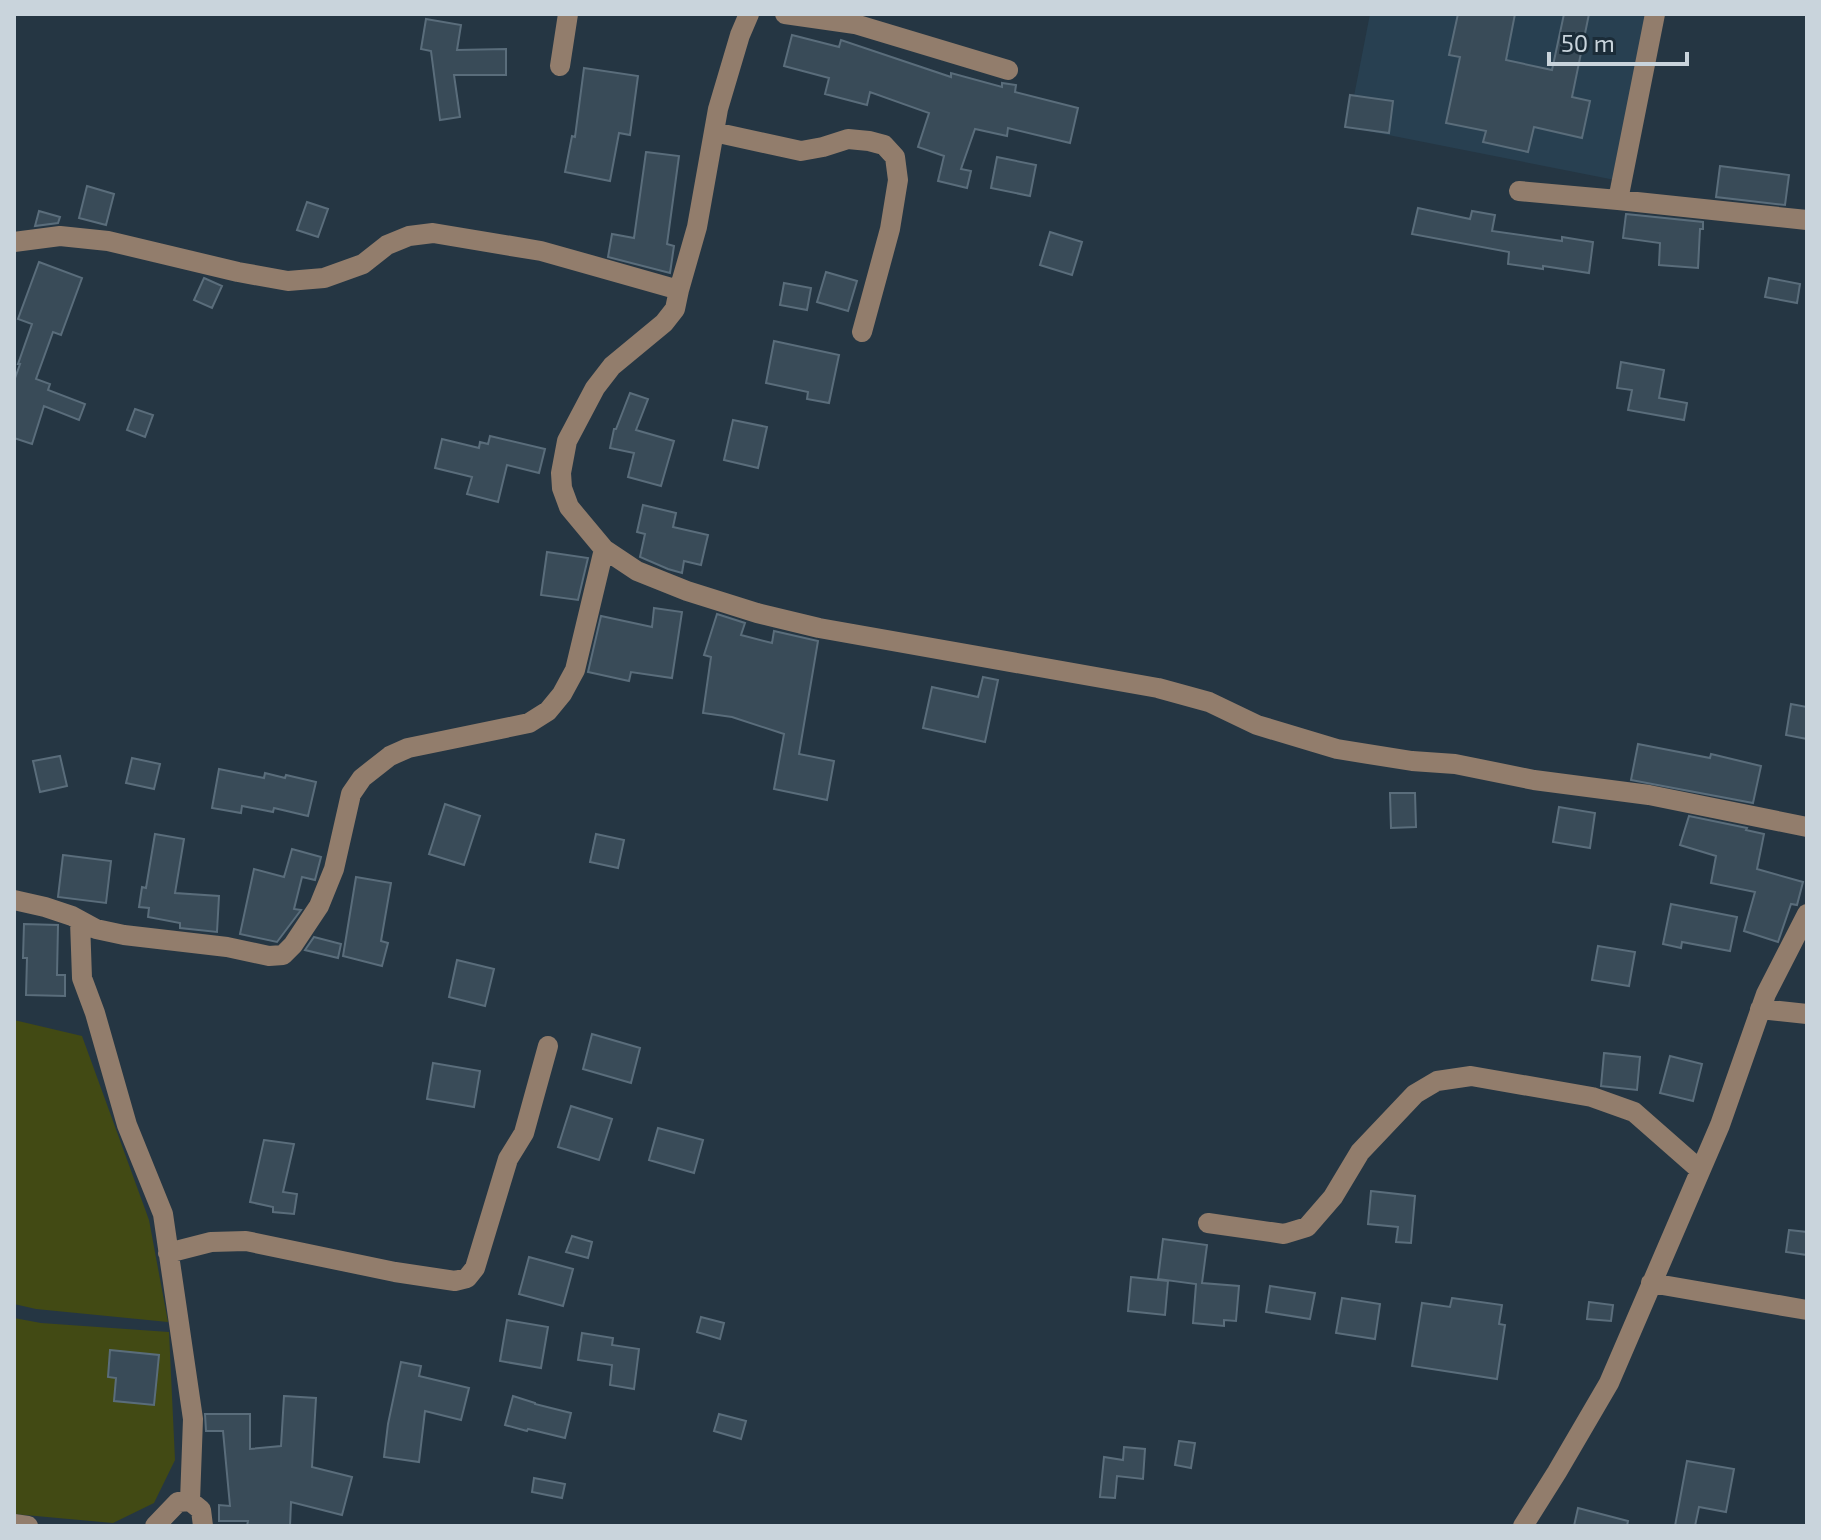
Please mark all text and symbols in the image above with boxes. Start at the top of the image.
scale bar [1549,16,1687,66]
text: 50 m [1561,28,1615,57]

